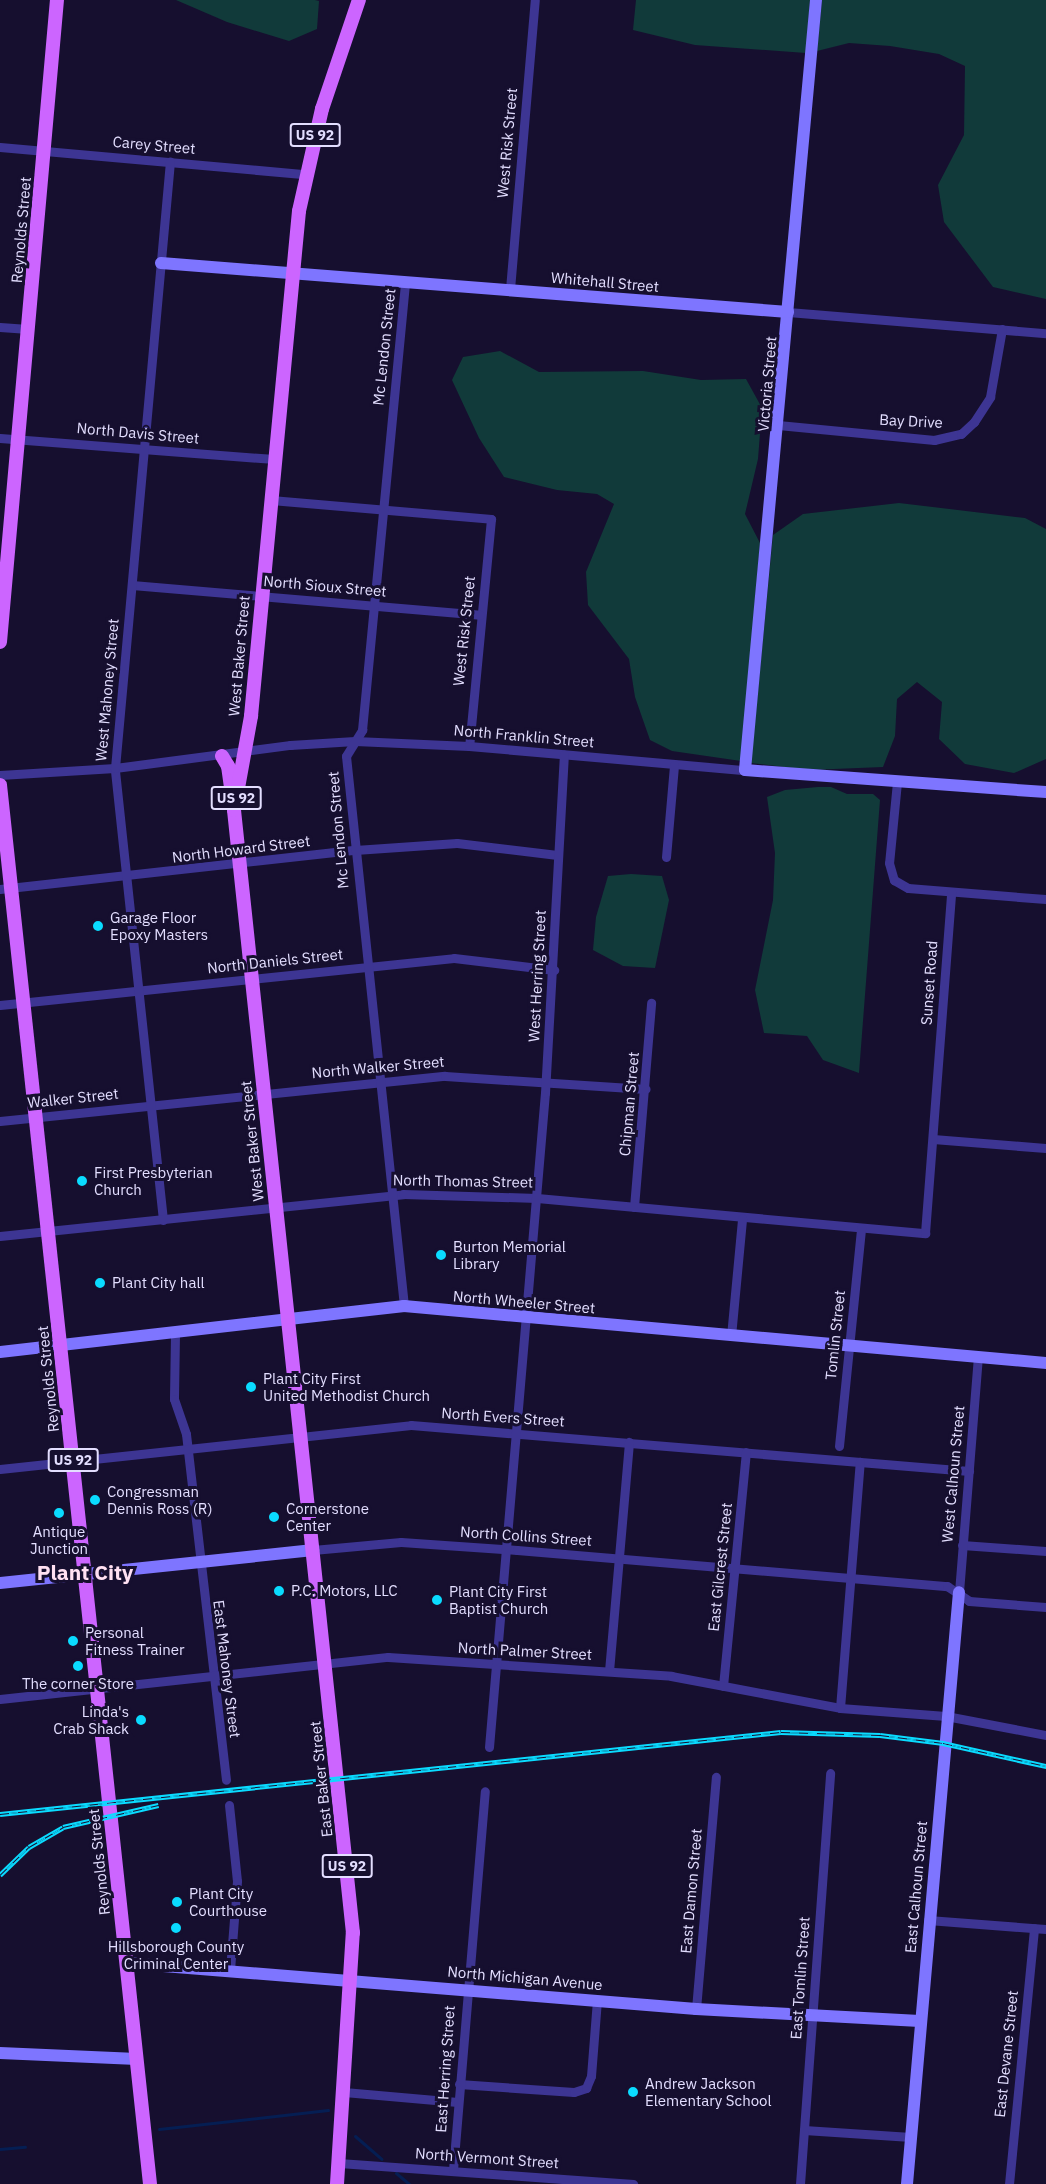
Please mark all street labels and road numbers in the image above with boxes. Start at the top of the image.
street label: West Risk Street [493,87,521,199]
road number: US 92 [290,124,340,146]
street label: Carey Street [112,132,196,158]
street label: Reynolds Street [7,176,35,284]
street label: Whitehall Street [550,268,660,296]
street label: Mc Lendon Street [369,288,399,406]
street label: Victoria Street [754,335,780,433]
street label: Bay Drive [879,410,943,432]
street label: North Davis Street [76,419,200,447]
street label: North Sioux Street [263,572,387,600]
street label: West Risk Street [449,575,479,687]
street label: West Baker Street [225,595,253,717]
street label: West Mahoney Street [92,618,122,762]
street label: North Franklin Street [453,721,595,751]
street label: Mc Lendon Street [324,771,352,889]
road number: US 92 [210,787,262,809]
street label: North Howard Street [171,832,311,866]
street label: West Herring Street [525,910,549,1042]
street label: Sunset Road [917,940,941,1026]
street label: North Daniels Street [206,945,344,977]
street label: Chipman Street [615,1051,643,1157]
street label: North Walker Street [311,1052,445,1082]
street label: West Baker Street [237,1080,267,1202]
street label: Walker Street [27,1084,119,1112]
street label: North Thomas Street [393,1171,533,1191]
street label: North Wheeler Street [452,1287,596,1317]
street label: Tomlin Street [821,1289,849,1381]
street label: Reynolds Street [33,1325,63,1433]
street label: North Evers Street [441,1404,565,1430]
street label: West Calhoun Street [938,1405,968,1543]
road number: US 92 [48,1449,98,1471]
street label: East Gilcrest Street [704,1502,736,1632]
street label: North Collins Street [460,1522,592,1550]
street label: East Mahoney Street [210,1599,244,1739]
street label: North Palmer Street [457,1638,593,1664]
street label: East Baker Street [306,1720,336,1838]
street label: Reynolds Street [84,1808,114,1916]
street label: East Calhoun Street [901,1820,931,1954]
street label: East Damon Street [677,1828,705,1954]
road number: US 92 [322,1855,372,1877]
street label: East Tomlin Street [787,1916,813,2040]
street label: North Michigan Avenue [447,1962,603,1994]
street label: East Devane Street [990,1990,1022,2118]
street label: East Herring Street [432,2005,458,2133]
street label: North Vermont Street [414,2144,560,2172]

